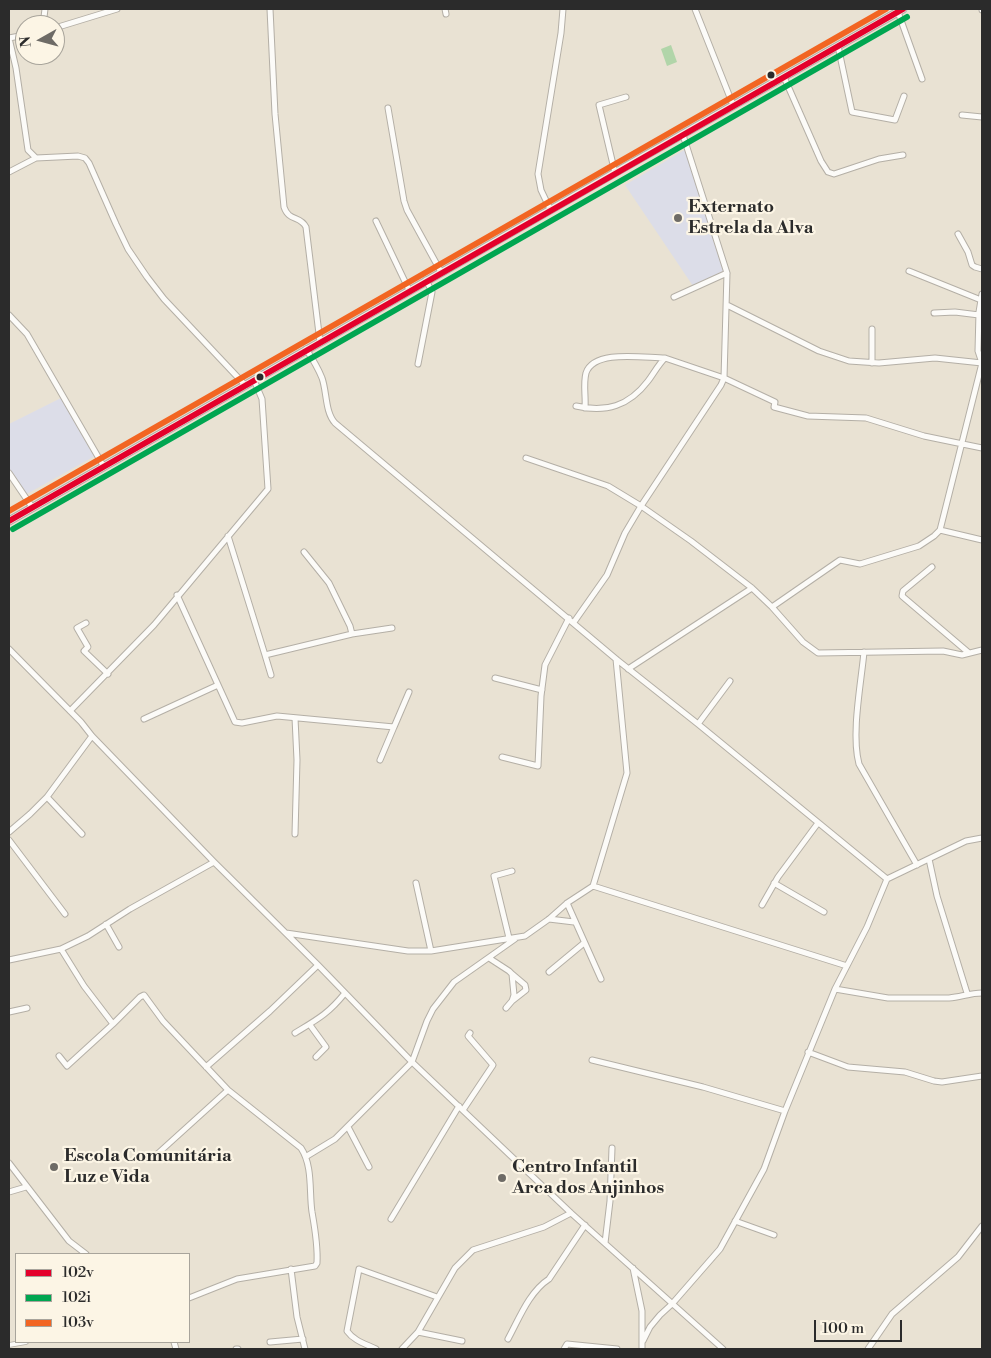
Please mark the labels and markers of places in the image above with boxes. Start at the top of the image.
unlabelled marker [766,70,776,80]
place label: Externato Estrela da Alva [688,197,813,240]
marker: Externato Estrela da Alva [672,212,684,224]
unlabelled marker [255,372,265,382]
place label: Escola Comunitária Luz e Vida [64,1146,232,1188]
place label: Centro Infantil Arca dos Anjinhos [512,1157,664,1200]
marker: Escola Comunitária Luz e Vida [48,1161,60,1173]
marker: Centro Infantil Arca dos Anjinhos [496,1172,508,1184]

